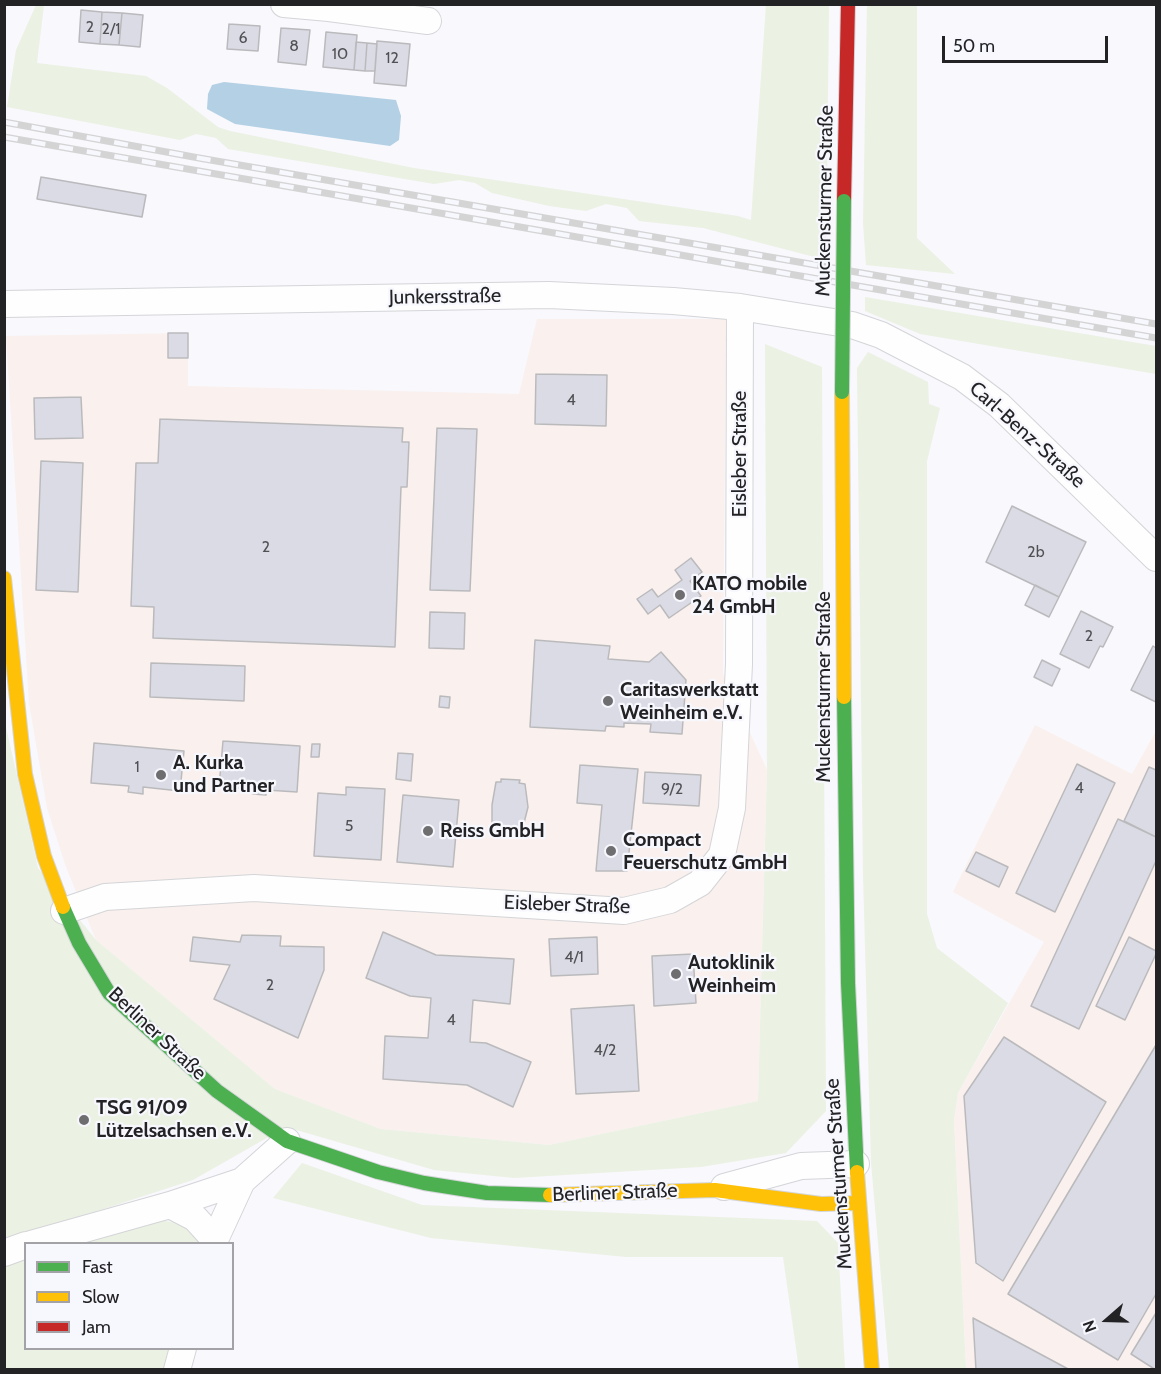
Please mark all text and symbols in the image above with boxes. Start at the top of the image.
house number: 2 [86,17,94,37]
house number: 2/1 [102,19,120,39]
scale bar [945,24,1112,62]
house number: 6 [238,28,248,48]
text: 50 m [953,35,995,57]
house number: 8 [289,36,299,56]
house number: 10 [332,44,348,64]
house number: 12 [385,48,399,68]
street label: Muckensturmer Straße [811,105,839,297]
street label: Junkersstraße [389,284,501,310]
street label: Carl-Benz-Straße [964,377,1090,493]
house number: 4 [566,390,576,410]
street label: Eisleber Straße [728,391,752,517]
house number: 2 [262,537,270,557]
house number: 2b [1027,542,1045,562]
place label: KATO mobile 24 GmbH [692,572,807,619]
marker: KATO mobile 24 GmbH [673,588,687,602]
street label: Muckensturmer Straße [812,591,836,783]
house number: 2 [1085,626,1093,646]
place label: Caritaswerkstatt Weinheim e.V. [620,678,759,725]
marker: Caritaswerkstatt Weinheim e.V. [601,694,615,708]
place label: A. Kurka und Partner [173,751,274,798]
house number: 1 [134,757,140,777]
marker: A. Kurka und Partner [154,768,168,782]
house number: 4 [1074,778,1084,798]
house number: 9/2 [661,779,683,799]
house number: 5 [345,816,353,836]
place label: Reiss GmbH [440,819,545,843]
marker: Reiss GmbH [421,824,435,838]
place label: Compact Feuerschutz GmbH [623,828,788,875]
marker: Compact Feuerschutz GmbH [604,844,618,858]
street label: Eisleber Straße [503,891,631,919]
house number: 4/1 [564,947,584,967]
place label: Autoklinik Weinheim [688,951,776,998]
marker: Autoklinik Weinheim [669,967,683,981]
house number: 2 [266,975,274,995]
street label: Berliner Straße [103,983,211,1085]
house number: 4 [446,1010,456,1030]
house number: 4/2 [594,1040,616,1060]
street label: Muckensturmer Straße [820,1078,858,1270]
place label: TSG 91/09 Lützelsachsen e.V. [96,1096,252,1143]
marker: TSG 91/09 Lützelsachsen e.V. [77,1113,91,1127]
street label: Berliner Straße [552,1179,678,1207]
legend [24,1242,234,1350]
text: Fast [82,1256,113,1278]
text: Slow [82,1286,119,1308]
north arrow [1077,1290,1137,1350]
text: Jam [82,1316,111,1338]
text: N [1079,1318,1100,1335]

